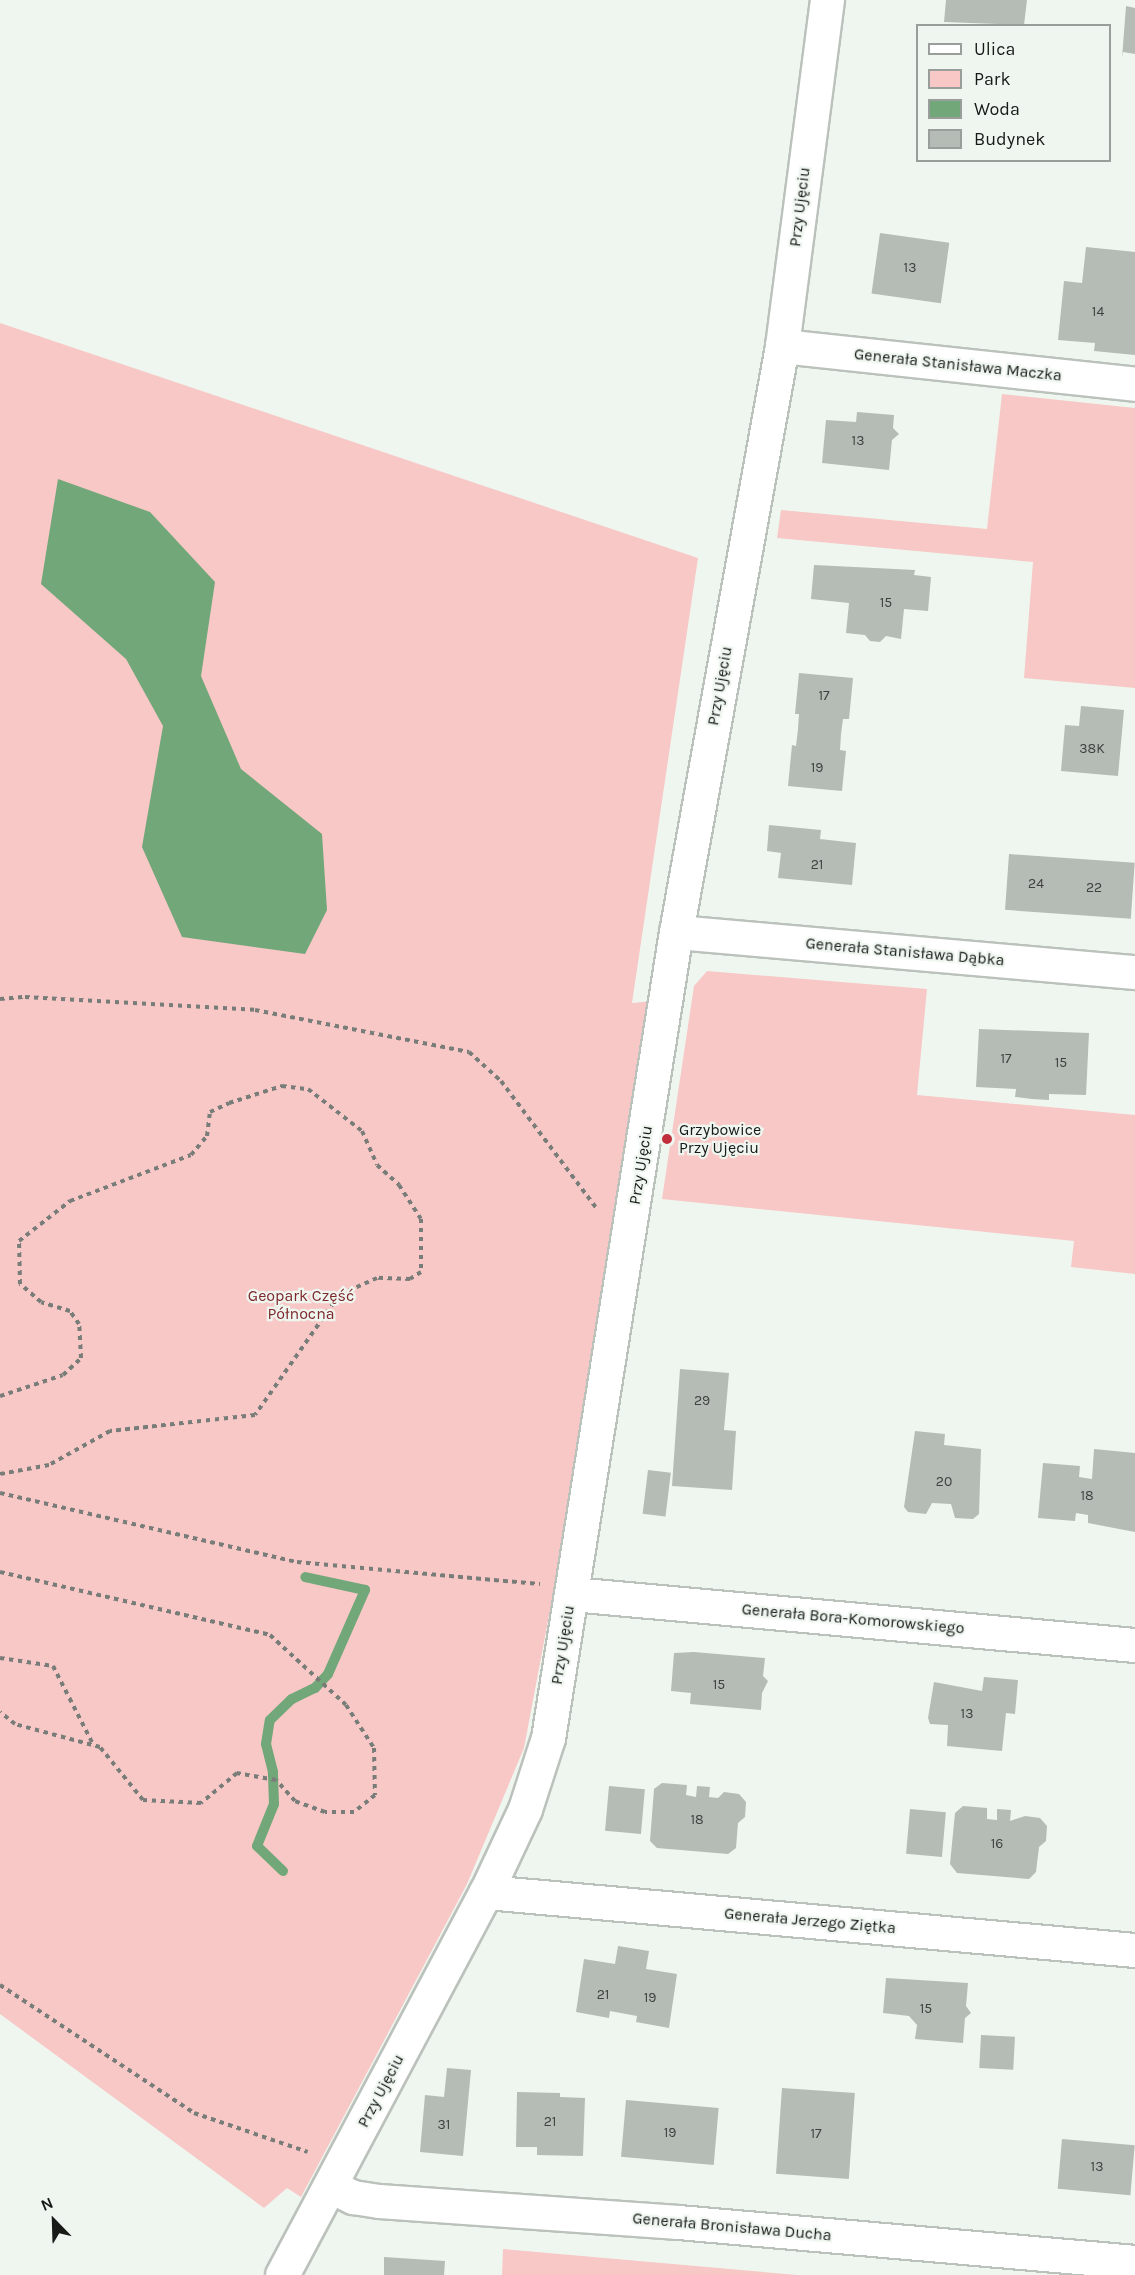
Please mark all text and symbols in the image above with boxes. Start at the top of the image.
legend [916,24,1111,162]
text: Ulica [974,38,1015,60]
text: Park [974,68,1011,90]
text: Woda [974,98,1020,120]
text: Budynek [974,128,1045,150]
street label: Przy Ujęciu [786,166,814,248]
house number: 13 [904,260,916,276]
house number: 14 [1092,304,1104,320]
street label: Generała Stanisława Maczka [853,345,1063,385]
house number: 13 [852,433,864,449]
house number: 15 [880,595,892,611]
street label: Przy Ujęciu [704,645,736,727]
house number: 17 [818,688,830,704]
house number: 38K [1079,741,1105,757]
house number: 19 [811,760,823,776]
house number: 21 [811,857,823,873]
house number: 24 [1028,876,1044,892]
house number: 22 [1086,880,1102,896]
street label: Generała Stanisława Dąbka [805,934,1005,970]
house number: 17 [1000,1051,1012,1067]
house number: 15 [1055,1055,1067,1071]
place label: Grzybowice Przy Ujęciu [679,1120,761,1158]
street label: Przy Ujęciu [625,1124,657,1206]
marker: Grzybowice Przy Ujęciu [660,1132,674,1146]
park label: Geopark Część Północna [248,1286,354,1324]
house number: 29 [694,1393,710,1409]
house number: 20 [936,1474,952,1490]
house number: 18 [1080,1488,1094,1504]
street label: Generała Bora-Komorowskiego [741,1600,965,1638]
street label: Przy Ujęciu [547,1604,579,1686]
house number: 15 [713,1677,725,1693]
house number: 13 [961,1706,973,1722]
house number: 18 [690,1812,704,1828]
house number: 16 [991,1836,1003,1852]
street label: Generała Jerzego Ziętka [723,1904,897,1938]
house number: 21 [597,1987,609,2003]
house number: 19 [644,1990,656,2006]
house number: 15 [920,2001,932,2017]
street label: Przy Ujęciu [354,2051,408,2131]
house number: 21 [544,2114,556,2130]
house number: 31 [438,2117,450,2133]
house number: 19 [664,2125,676,2141]
house number: 17 [810,2126,822,2142]
house number: 13 [1091,2159,1103,2175]
north arrow [24,2191,84,2251]
text: N [38,2193,56,2215]
street label: Generała Bronisława Ducha [632,2209,832,2245]

